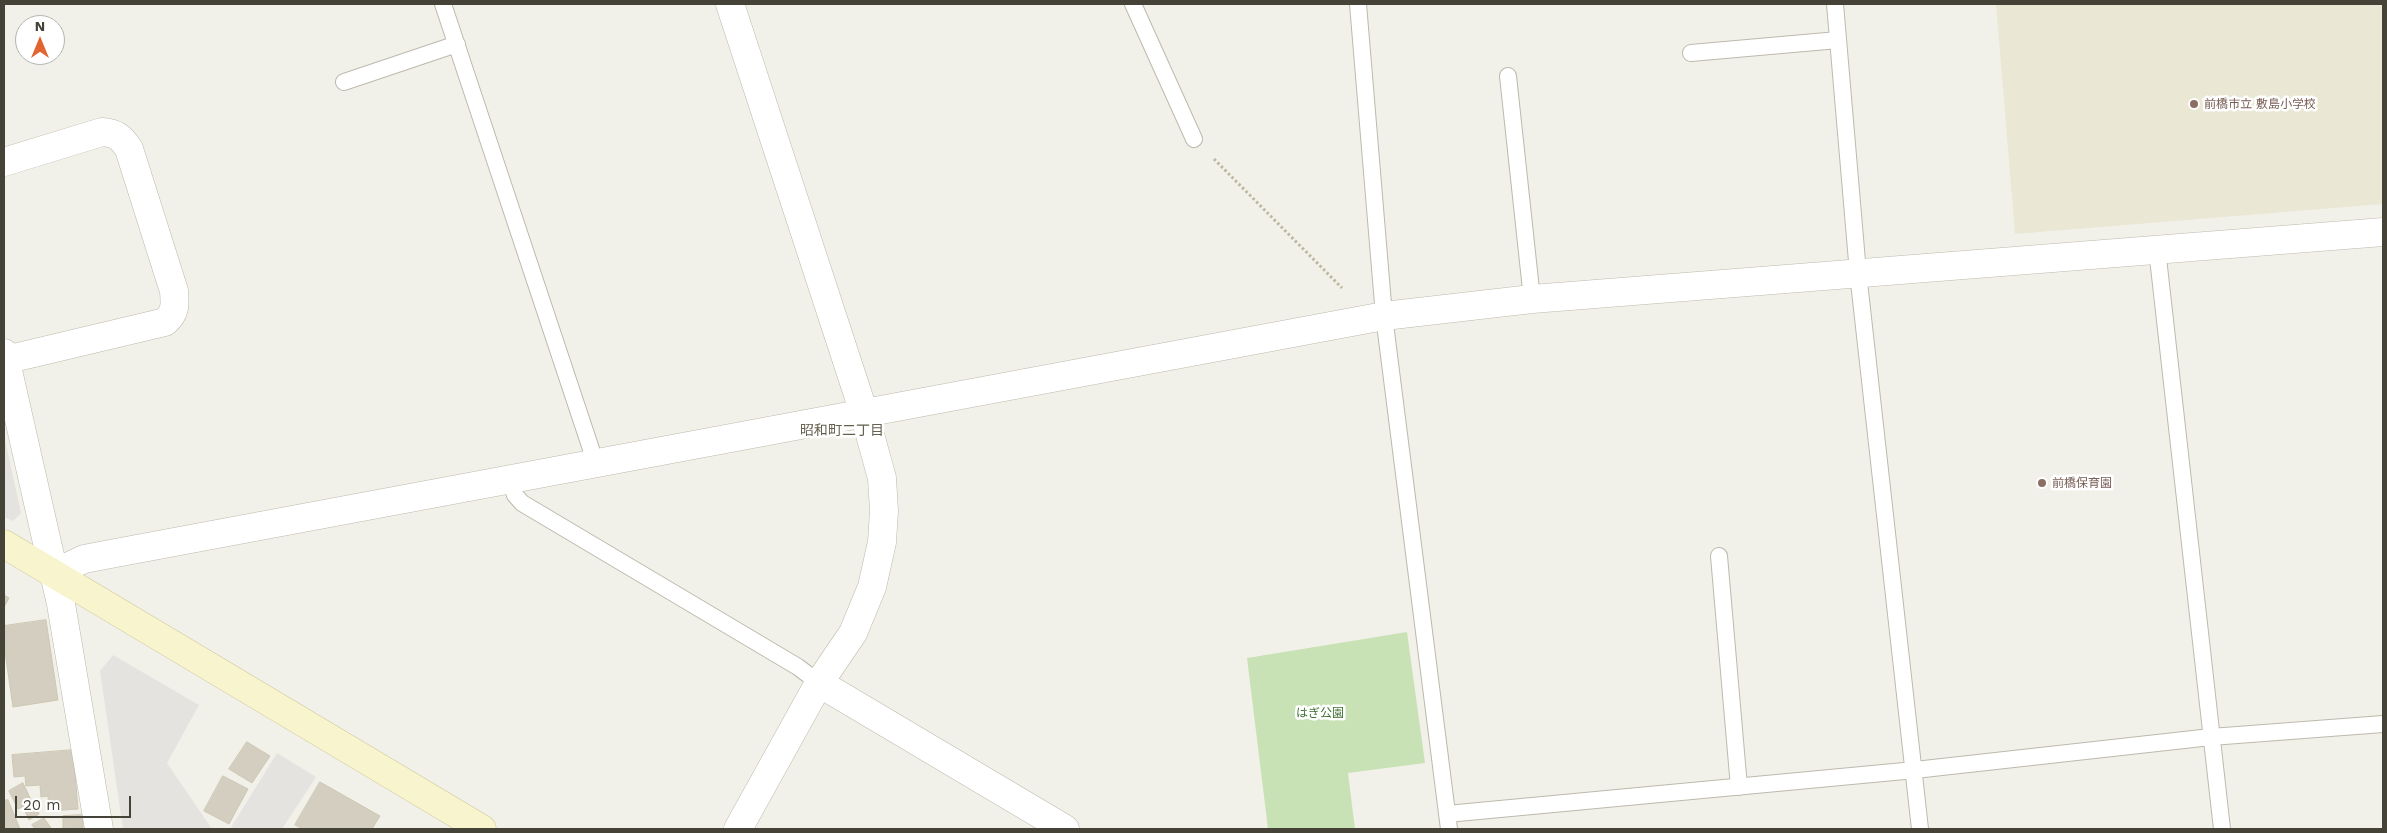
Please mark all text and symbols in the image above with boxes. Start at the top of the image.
north arrow [15,15,65,65]
text: N [35,18,45,34]
place label: 前橋市立 敷島小学校 [2204,97,2316,111]
marker: 前橋市立 敷島小学校 [2188,98,2200,110]
district label: 昭和町二丁目 [800,423,884,439]
place label: 前橋保育園 [2052,476,2112,490]
marker: 前橋保育園 [2036,477,2048,489]
park label: はぎ公園 [1296,706,1344,720]
scale bar [18,786,134,818]
text: 20 m [23,796,61,814]

